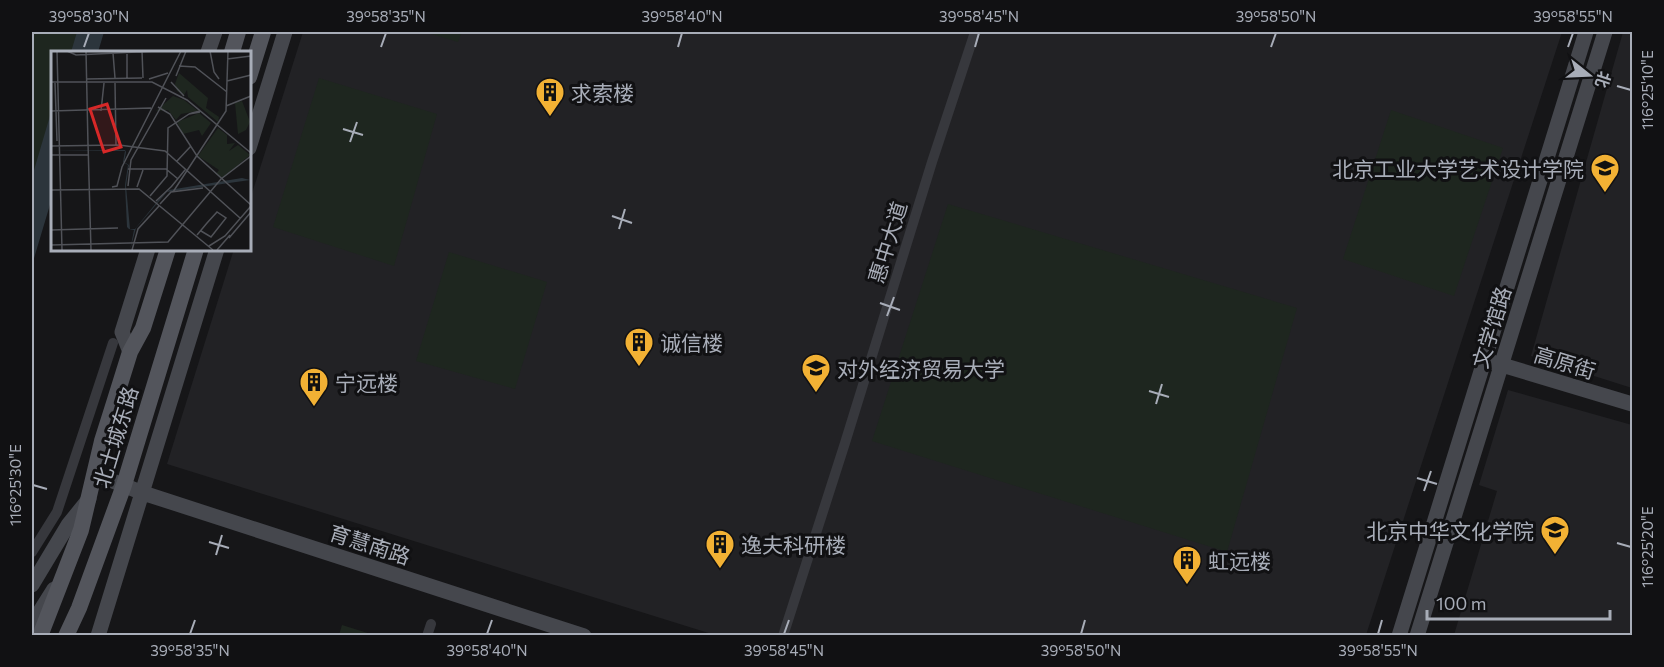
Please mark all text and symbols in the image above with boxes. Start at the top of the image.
text: 39°58'30"N [49,7,129,25]
text: 39°58'35"N [346,7,426,25]
text: 39°58'40"N [641,7,723,25]
text: 39°58'45"N [939,7,1019,25]
text: 39°58'50"N [1236,7,1316,25]
text: 39°58'55"N [1533,7,1613,25]
north arrow [1559,45,1619,105]
text: 116°25'10"E [1638,50,1656,130]
inset map [51,51,250,250]
text: 北 [1592,69,1615,90]
building icon: 求索楼 [534,76,566,118]
place label: 求索楼 [571,80,634,105]
school or university icon: 北京工业大学艺术设计学院 [1589,152,1621,194]
place label: 北京工业大学艺术设计学院 [1332,156,1584,181]
street label: 惠中大道 [863,198,911,286]
street label: 文学馆路 [1467,283,1515,371]
building icon: 诚信楼 [623,326,655,368]
place label: 诚信楼 [660,330,723,355]
street label: 高原街 [1531,341,1599,383]
school or university icon: 对外经济贸易大学 [800,352,832,394]
place label: 对外经济贸易大学 [837,356,1005,381]
building icon: 宁远楼 [298,366,330,408]
place label: 宁远楼 [335,370,398,395]
street label: 北土城东路 [88,383,142,491]
text: 116°25'30"E [6,444,24,526]
text: 116°25'20"E [1638,506,1656,588]
school or university icon: 北京中华文化学院 [1539,514,1571,556]
place label: 北京中华文化学院 [1366,518,1534,543]
street label: 育慧南路 [326,519,414,569]
building icon: 逸夫科研楼 [704,528,736,570]
place label: 逸夫科研楼 [741,532,846,557]
building icon: 虹远楼 [1171,544,1203,586]
place label: 虹远楼 [1208,548,1271,573]
scale bar [1427,583,1610,621]
text: 100 m [1436,592,1486,614]
text: 39°58'35"N [150,641,230,659]
text: 39°58'40"N [446,641,528,659]
text: 39°58'45"N [744,641,824,659]
text: 39°58'50"N [1041,641,1121,659]
text: 39°58'55"N [1338,641,1418,659]

